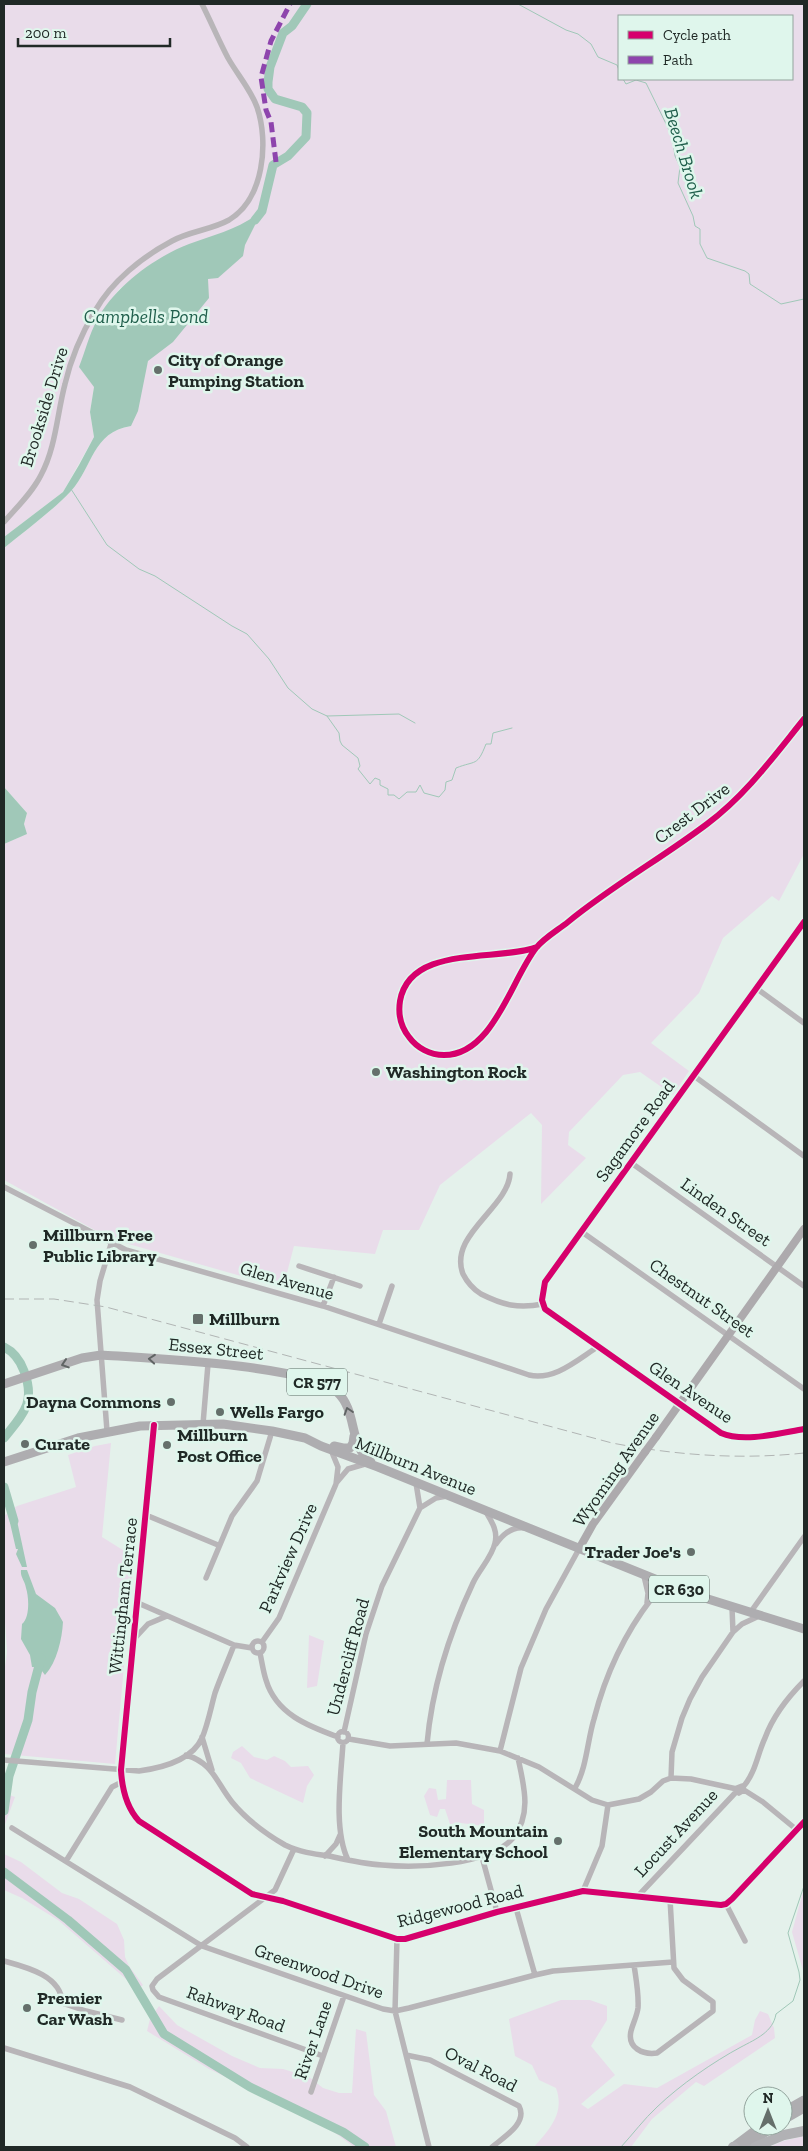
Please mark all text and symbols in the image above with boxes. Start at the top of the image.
scale bar [18,15,170,47]
legend [618,15,793,80]
text: 200 m [25,24,66,42]
text: Cycle path [663,26,732,44]
text: Path [663,51,693,69]
water label: Beech Brook [659,105,709,201]
water label: Campbells Pond [84,305,209,328]
street label: Brookside Drive [15,345,73,469]
place label: City of Orange Pumping Station [168,349,304,392]
marker: City of Orange Pumping Station [152,364,164,376]
street label: Crest Drive [650,778,734,848]
place label: Washington Rock [386,1061,527,1083]
marker: Washington Rock [370,1066,382,1078]
street label: Sagamore Road [591,1076,679,1186]
street label: Linden Street [677,1173,776,1251]
place label: Millburn Free Public Library [43,1224,157,1267]
marker: Millburn Free Public Library [27,1239,39,1251]
street label: Chestnut Street [645,1254,759,1343]
street label: Glen Avenue [238,1257,336,1305]
place label: Millburn [209,1308,280,1330]
marker: Millburn [191,1312,205,1326]
street label: Essex Street [167,1333,265,1365]
one-way arrow [148,1354,156,1365]
street label: Glen Avenue [645,1356,737,1428]
one-way arrow [62,1358,70,1368]
road number: CR 577 [287,1368,347,1395]
place label: Dayna Commons [26,1391,161,1413]
marker: Dayna Commons [165,1396,177,1408]
place label: Wells Fargo [230,1401,325,1423]
marker: Wells Fargo [214,1406,226,1418]
one-way arrow [344,1407,354,1415]
street label: Wyoming Avenue [568,1407,664,1531]
place label: Millburn Post Office [177,1424,262,1467]
street label: Millburn Avenue [352,1432,480,1500]
place label: Curate [35,1433,90,1455]
marker: Curate [19,1438,31,1450]
marker: Millburn Post Office [161,1439,173,1451]
street label: Parkview Drive [254,1500,322,1616]
street label: Wittingham Terrace [104,1517,142,1675]
place label: Trader Joe's [584,1541,681,1563]
marker: Trader Joe's [685,1546,697,1558]
road number: CR 630 [649,1576,709,1602]
street label: Undercliff Road [322,1596,374,1718]
street label: Locust Avenue [630,1784,722,1882]
place label: South Mountain Elementary School [399,1820,548,1863]
marker: South Mountain Elementary School [552,1835,564,1847]
street label: Ridgewood Road [395,1880,525,1932]
street label: Greenwood Drive [251,1939,387,2003]
street label: Rahway Road [184,1981,288,2037]
place label: Premier Car Wash [37,1987,113,2030]
street label: River Lane [289,1998,337,2082]
marker: Premier Car Wash [21,2002,33,2014]
street label: Oval Road [441,2041,521,2097]
north arrow [743,2086,793,2136]
text: N [763,2090,774,2107]

